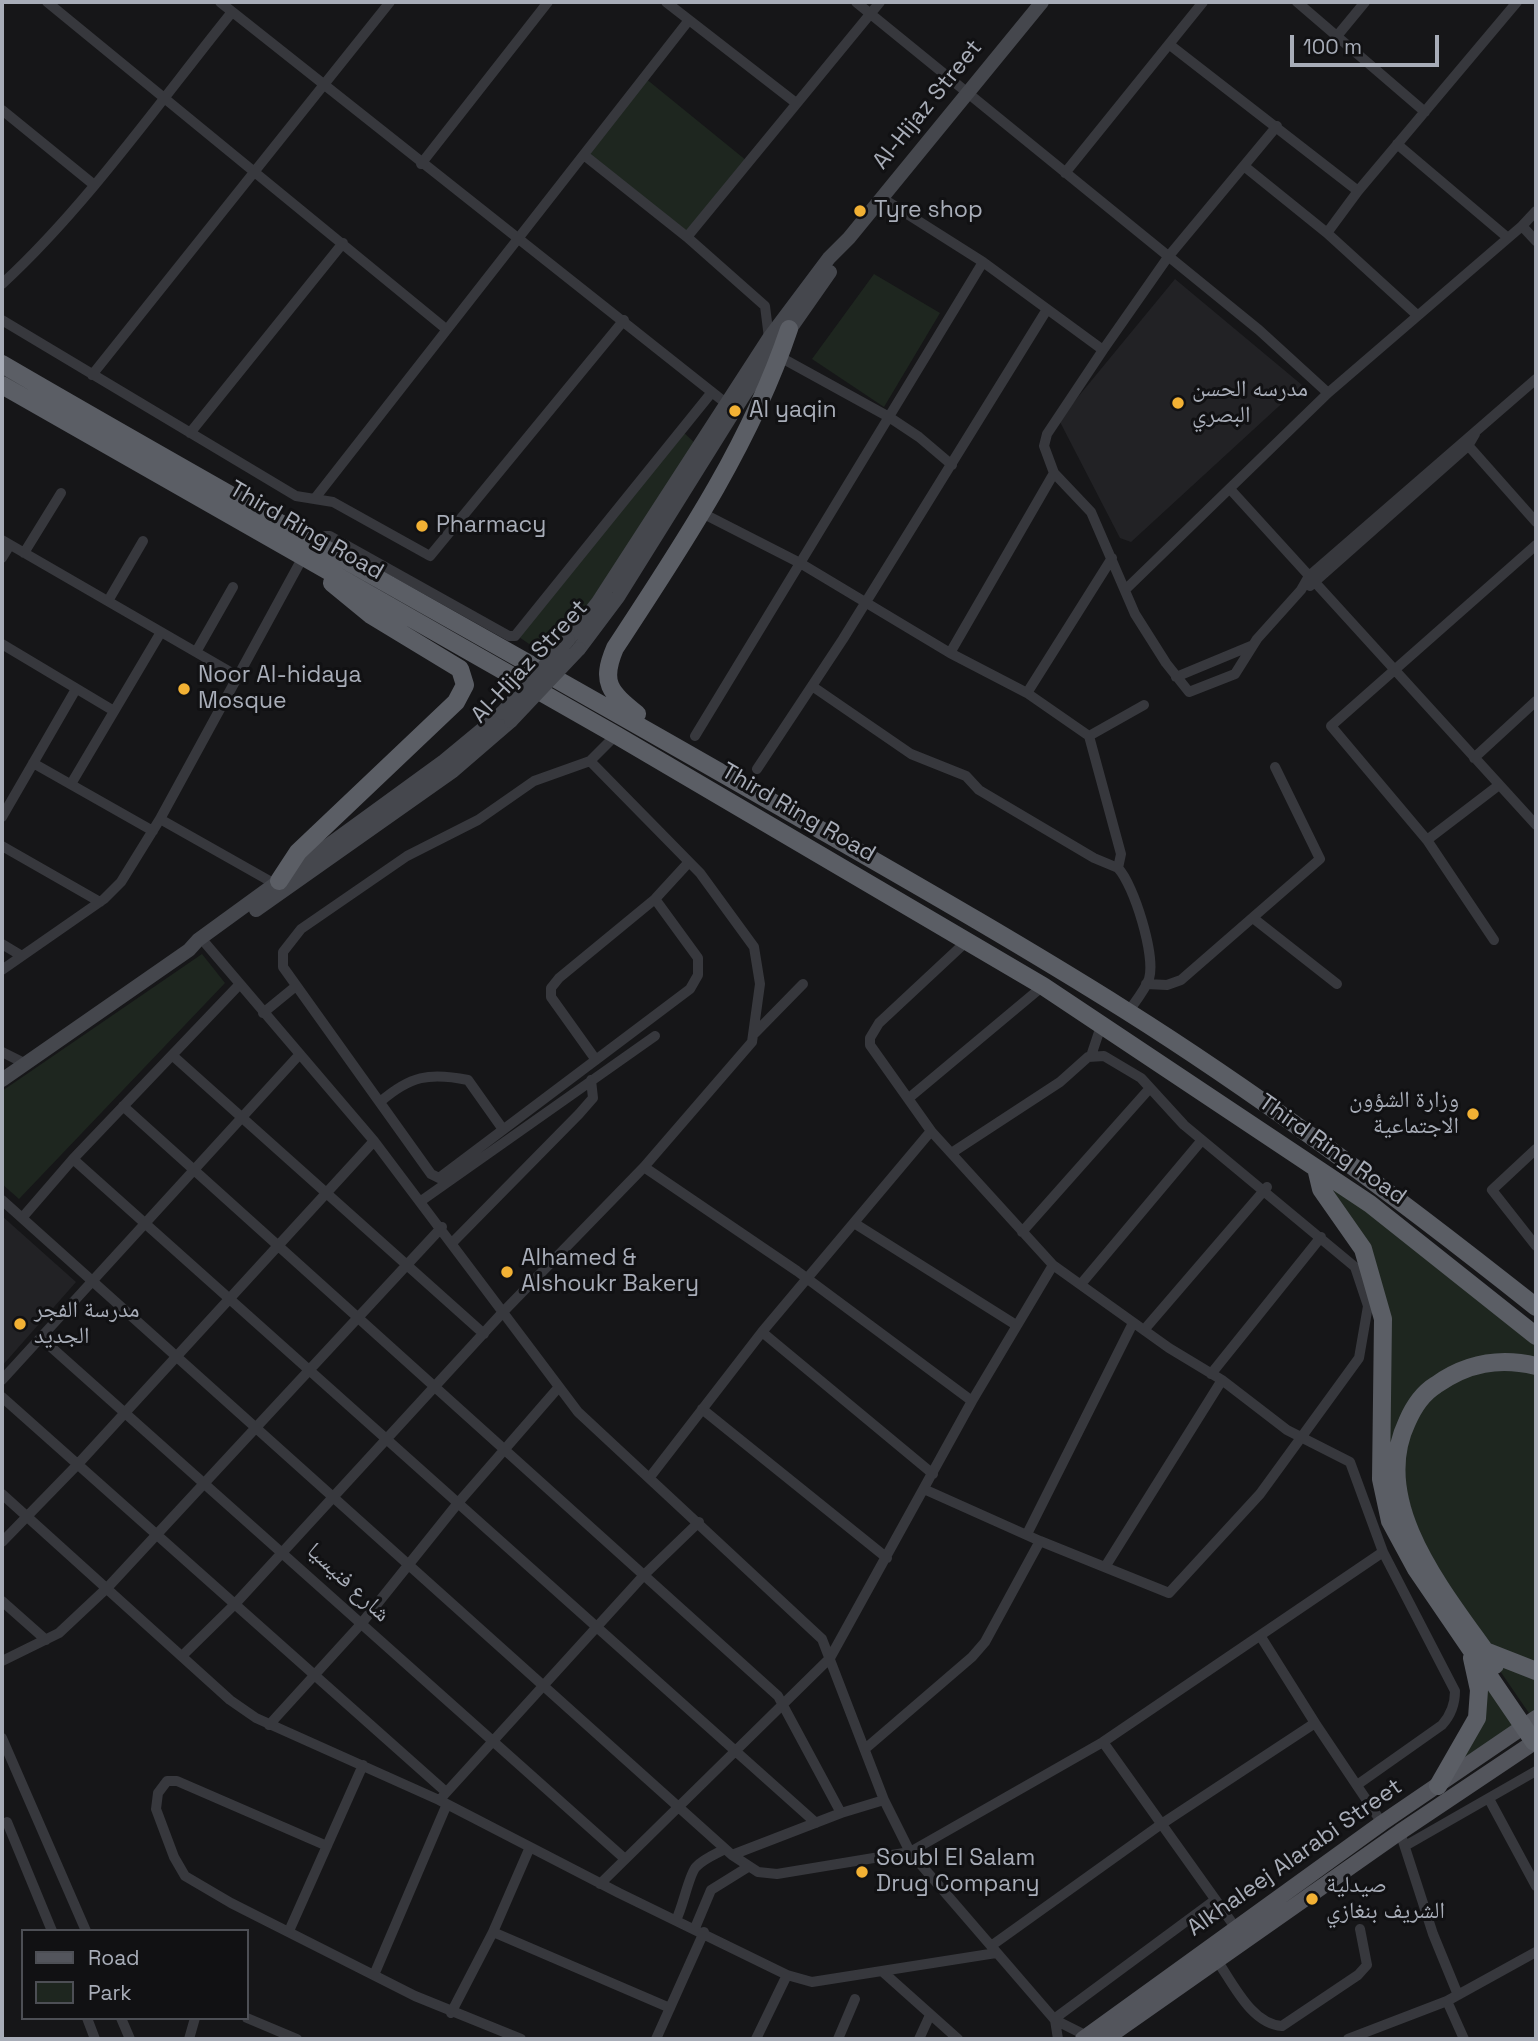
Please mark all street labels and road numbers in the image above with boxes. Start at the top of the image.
street label: Al-Hijaz Street [867,35,989,175]
street label: Third Ring Road [224,476,388,586]
street label: Al-Hijaz Street [466,595,594,729]
street label: Third Ring Road [716,758,880,868]
street label: Third Ring Road [1253,1089,1411,1211]
street label: شارع فنيسيا [301,1538,395,1628]
street label: Alkhaleej Alarabi Street [1182,1773,1408,1943]

